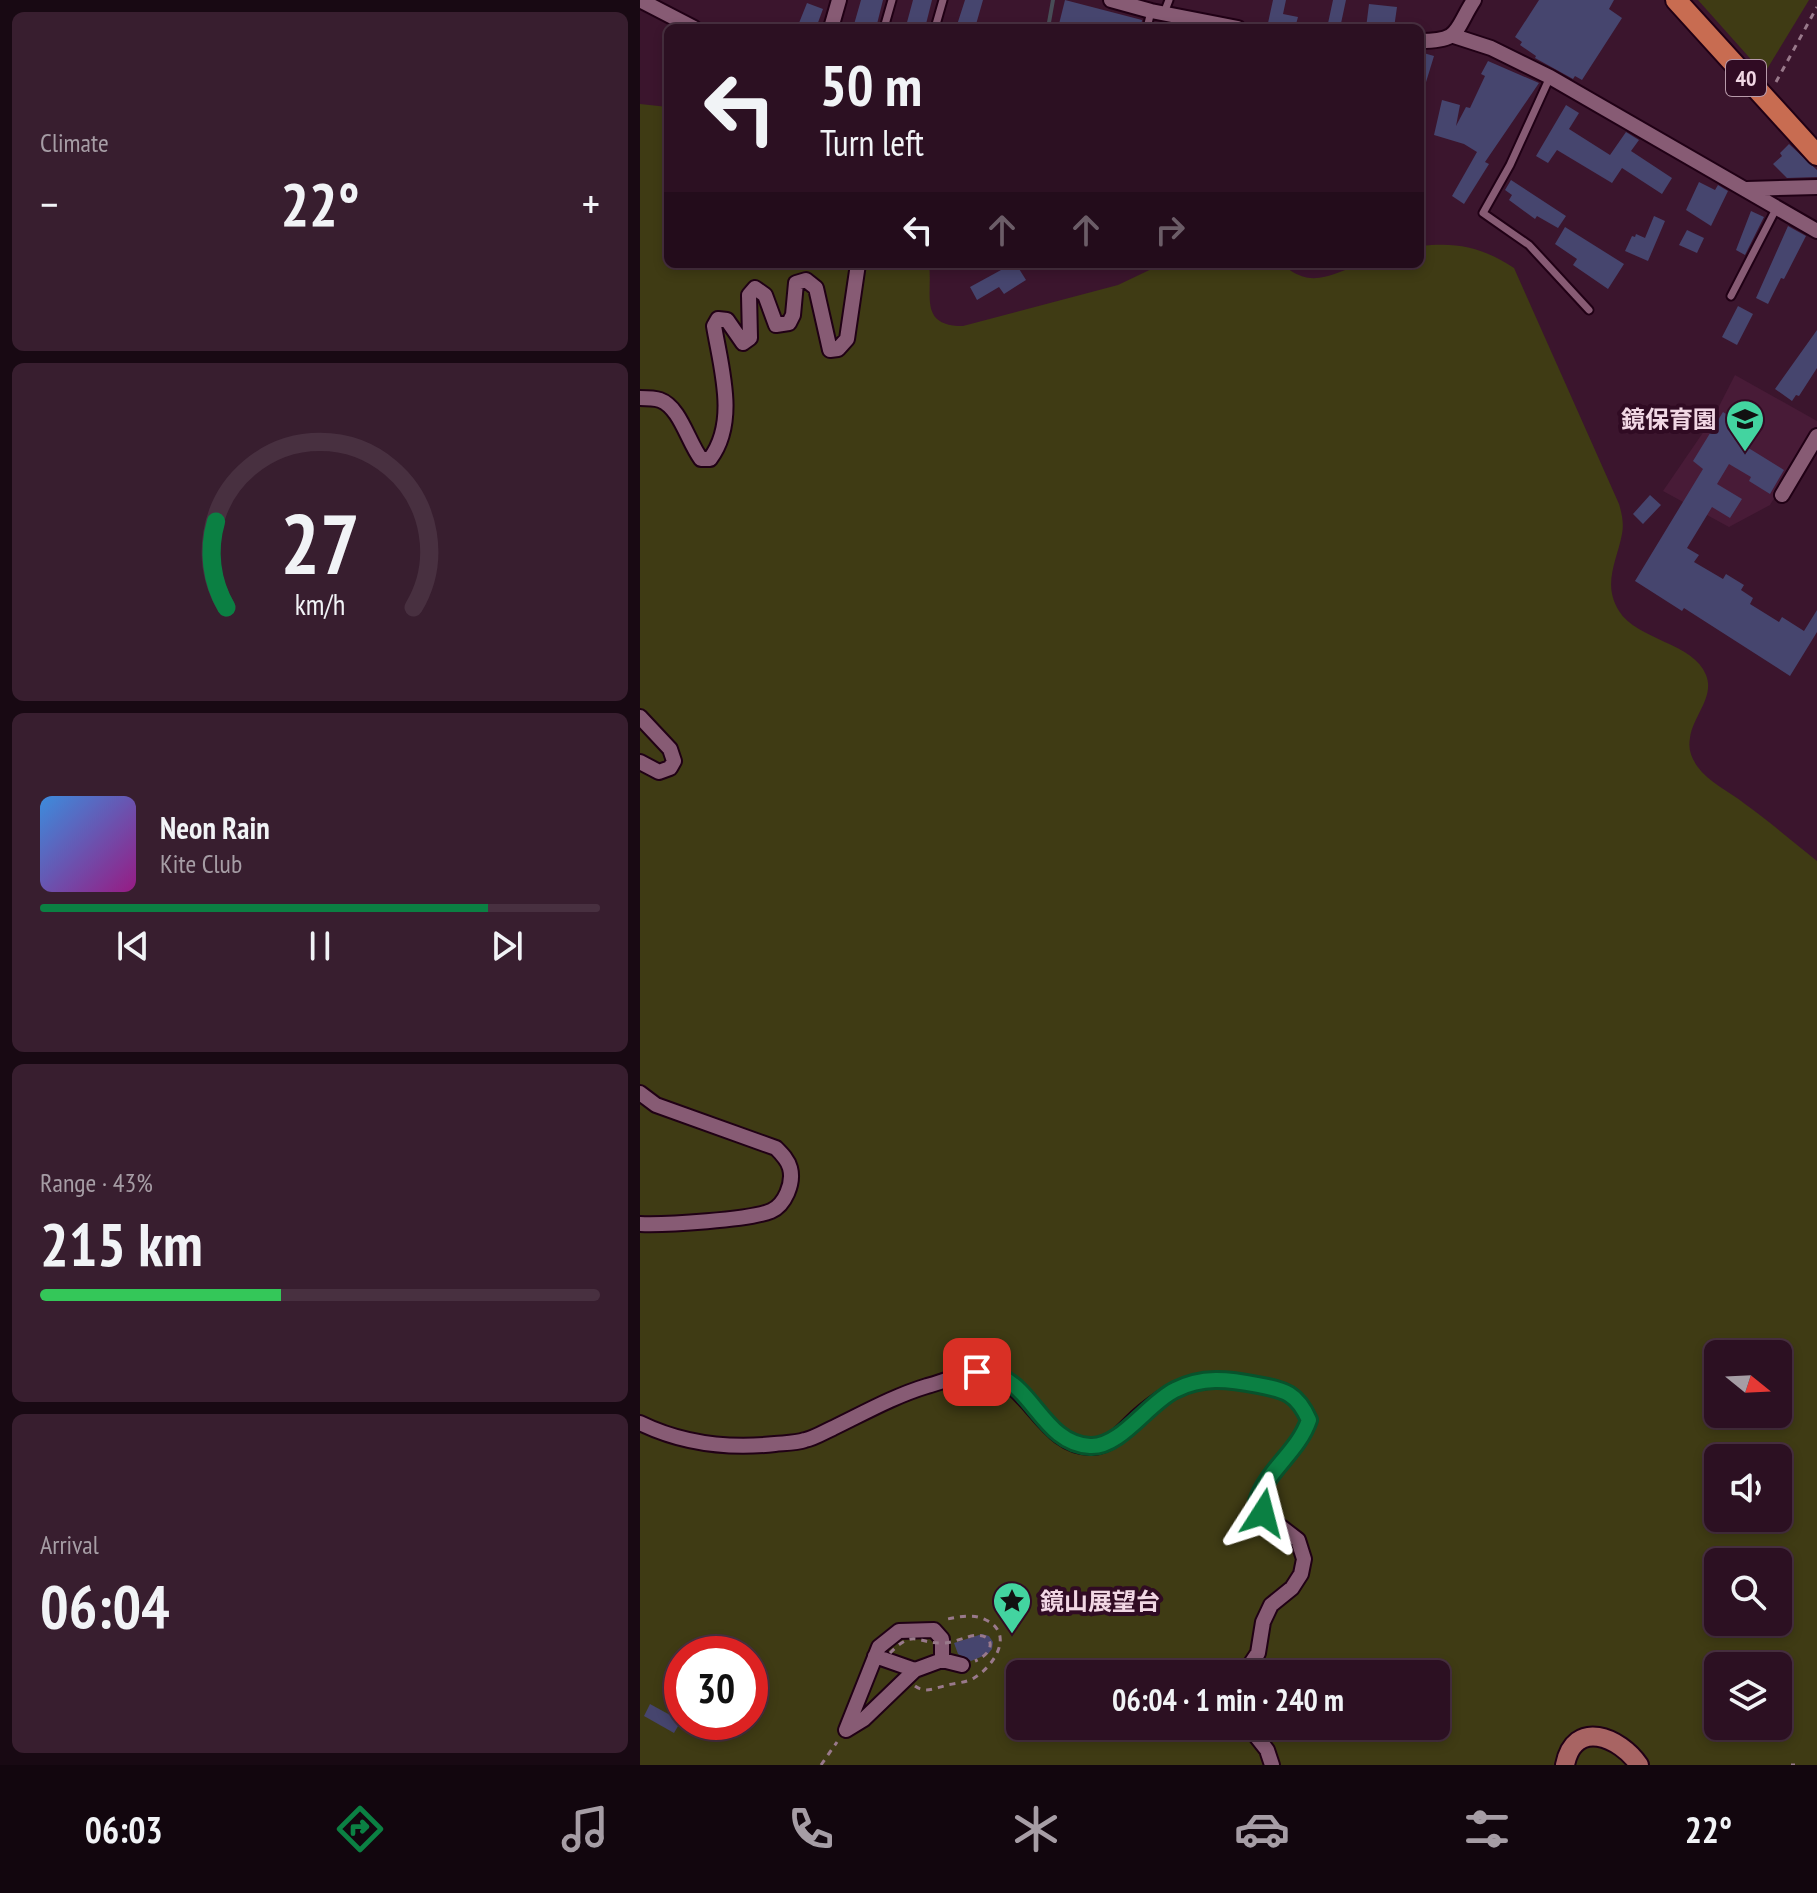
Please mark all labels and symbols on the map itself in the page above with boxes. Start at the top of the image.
road number: 40 [1726,60,1766,96]
school or university icon: 鏡保育園 [1724,398,1766,453]
place label: 鏡保育園 [1621,404,1717,435]
pin [943,1338,1011,1406]
north arrow [1704,1340,1792,1428]
position arrow [1221,1471,1305,1555]
place icon: 鏡山展望台 [991,1580,1033,1635]
place label: 鏡山展望台 [1040,1586,1160,1617]
speed limit sign: 30 [664,1636,768,1740]

